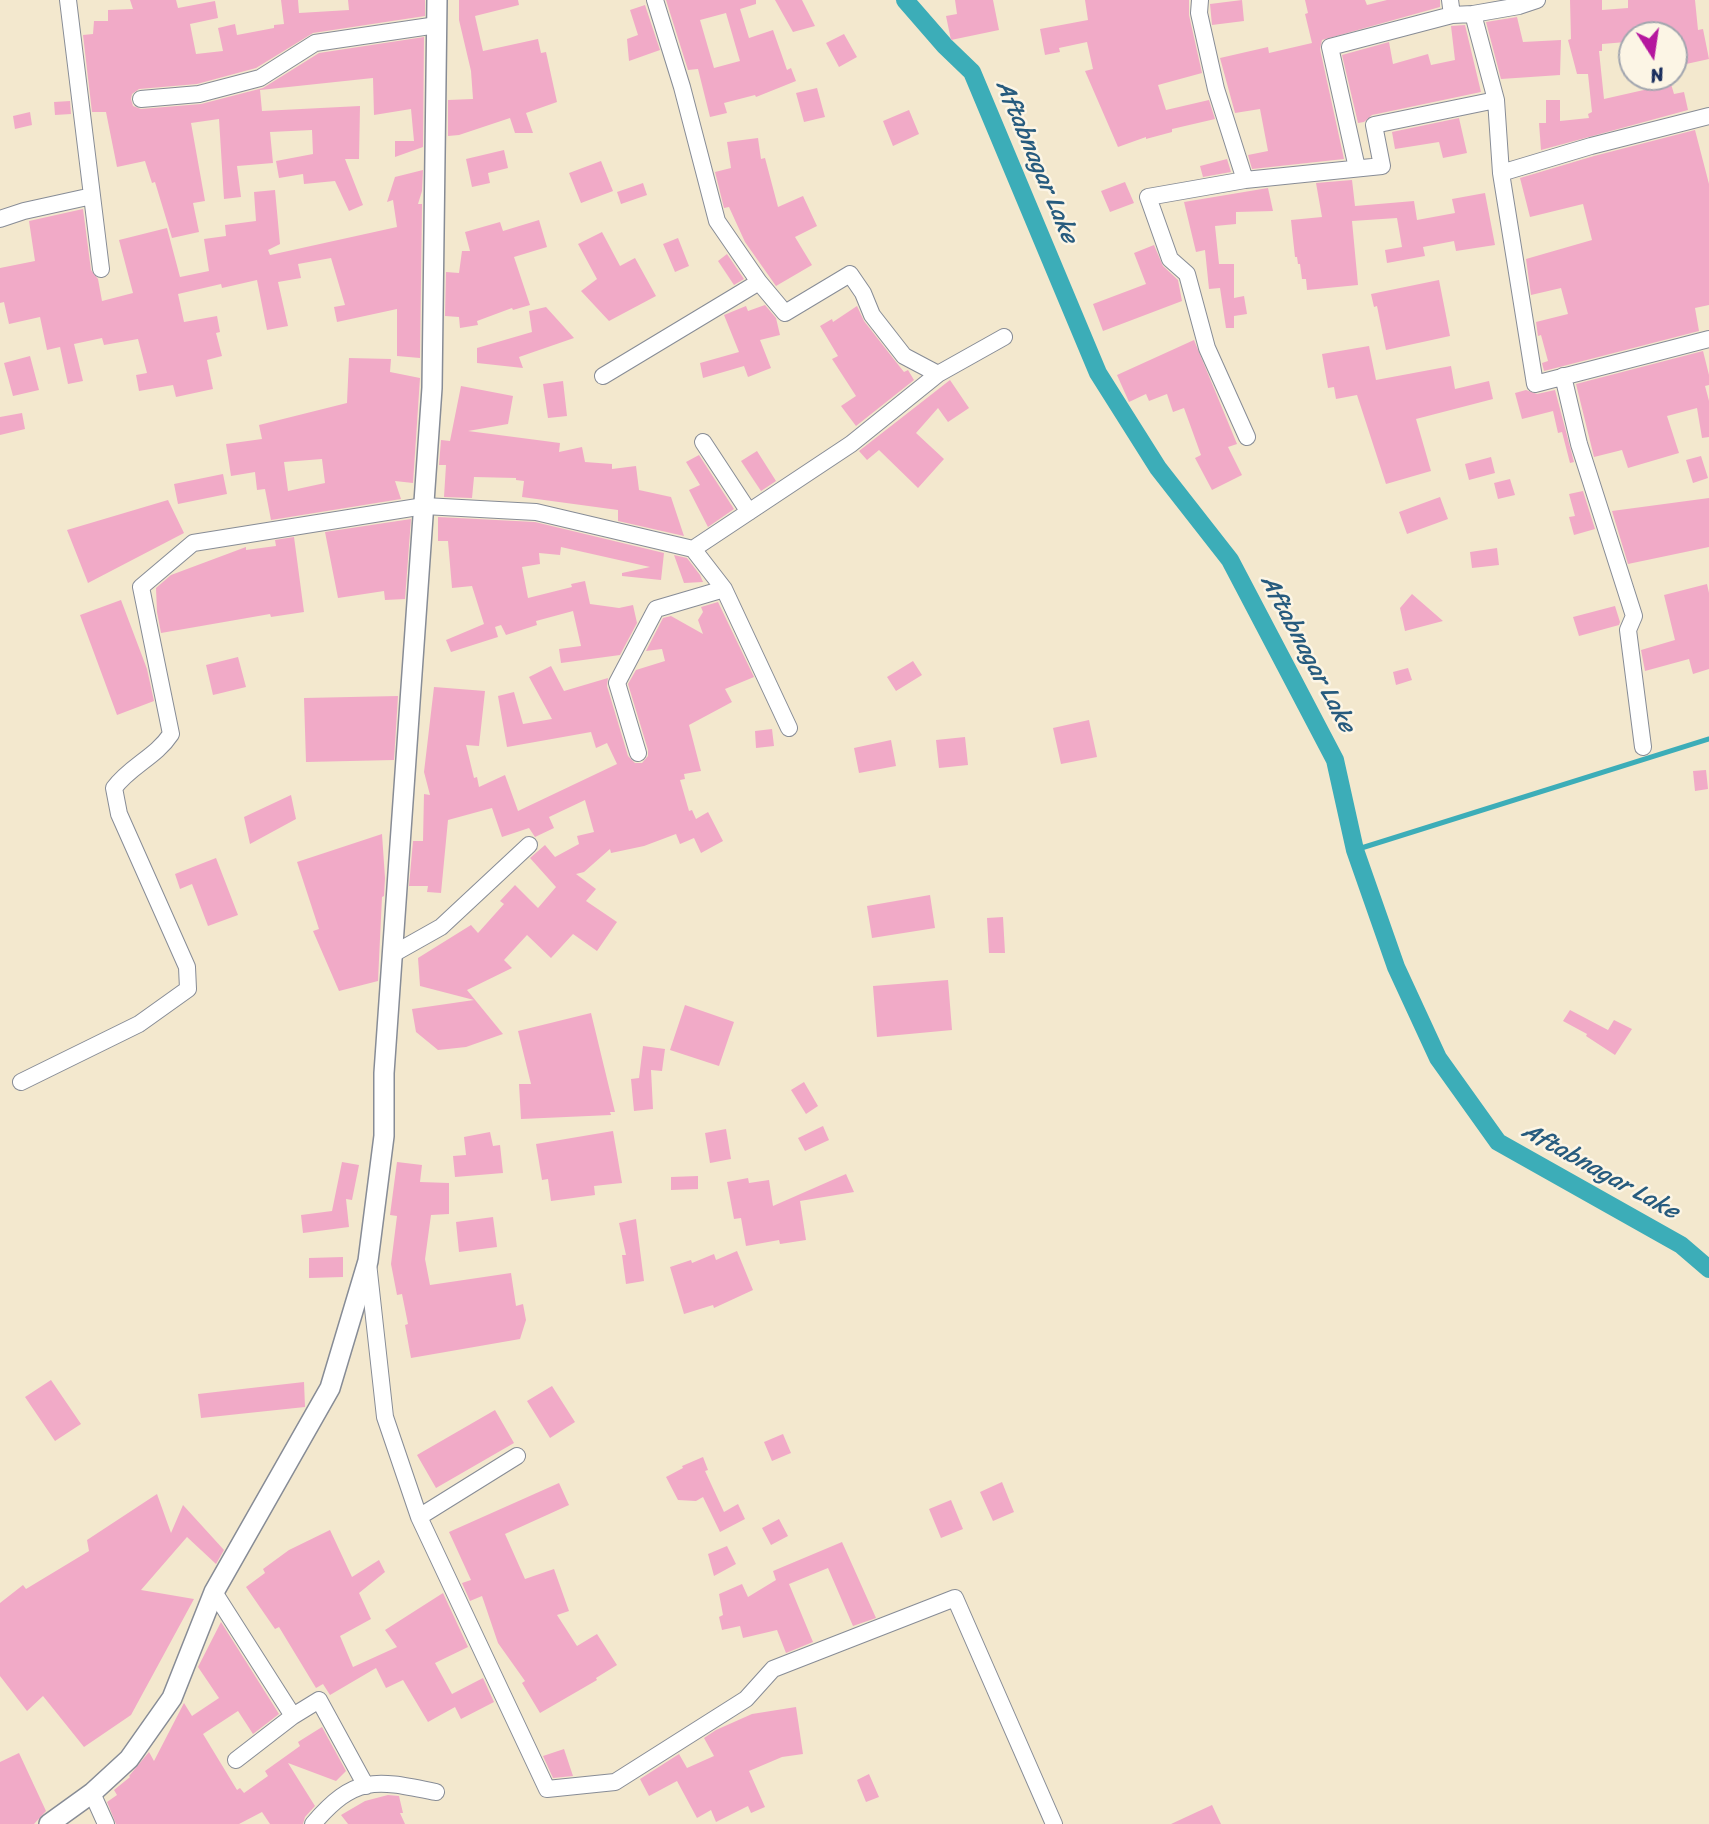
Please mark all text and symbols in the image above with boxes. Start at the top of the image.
north arrow [1618,21,1688,91]
text: N [1647,58,1667,93]
water label: Aftabnagar Lake [989,76,1083,248]
water label: Aftabnagar Lake [1253,570,1361,738]
water label: Aftabnagar Lake [1517,1117,1683,1227]

